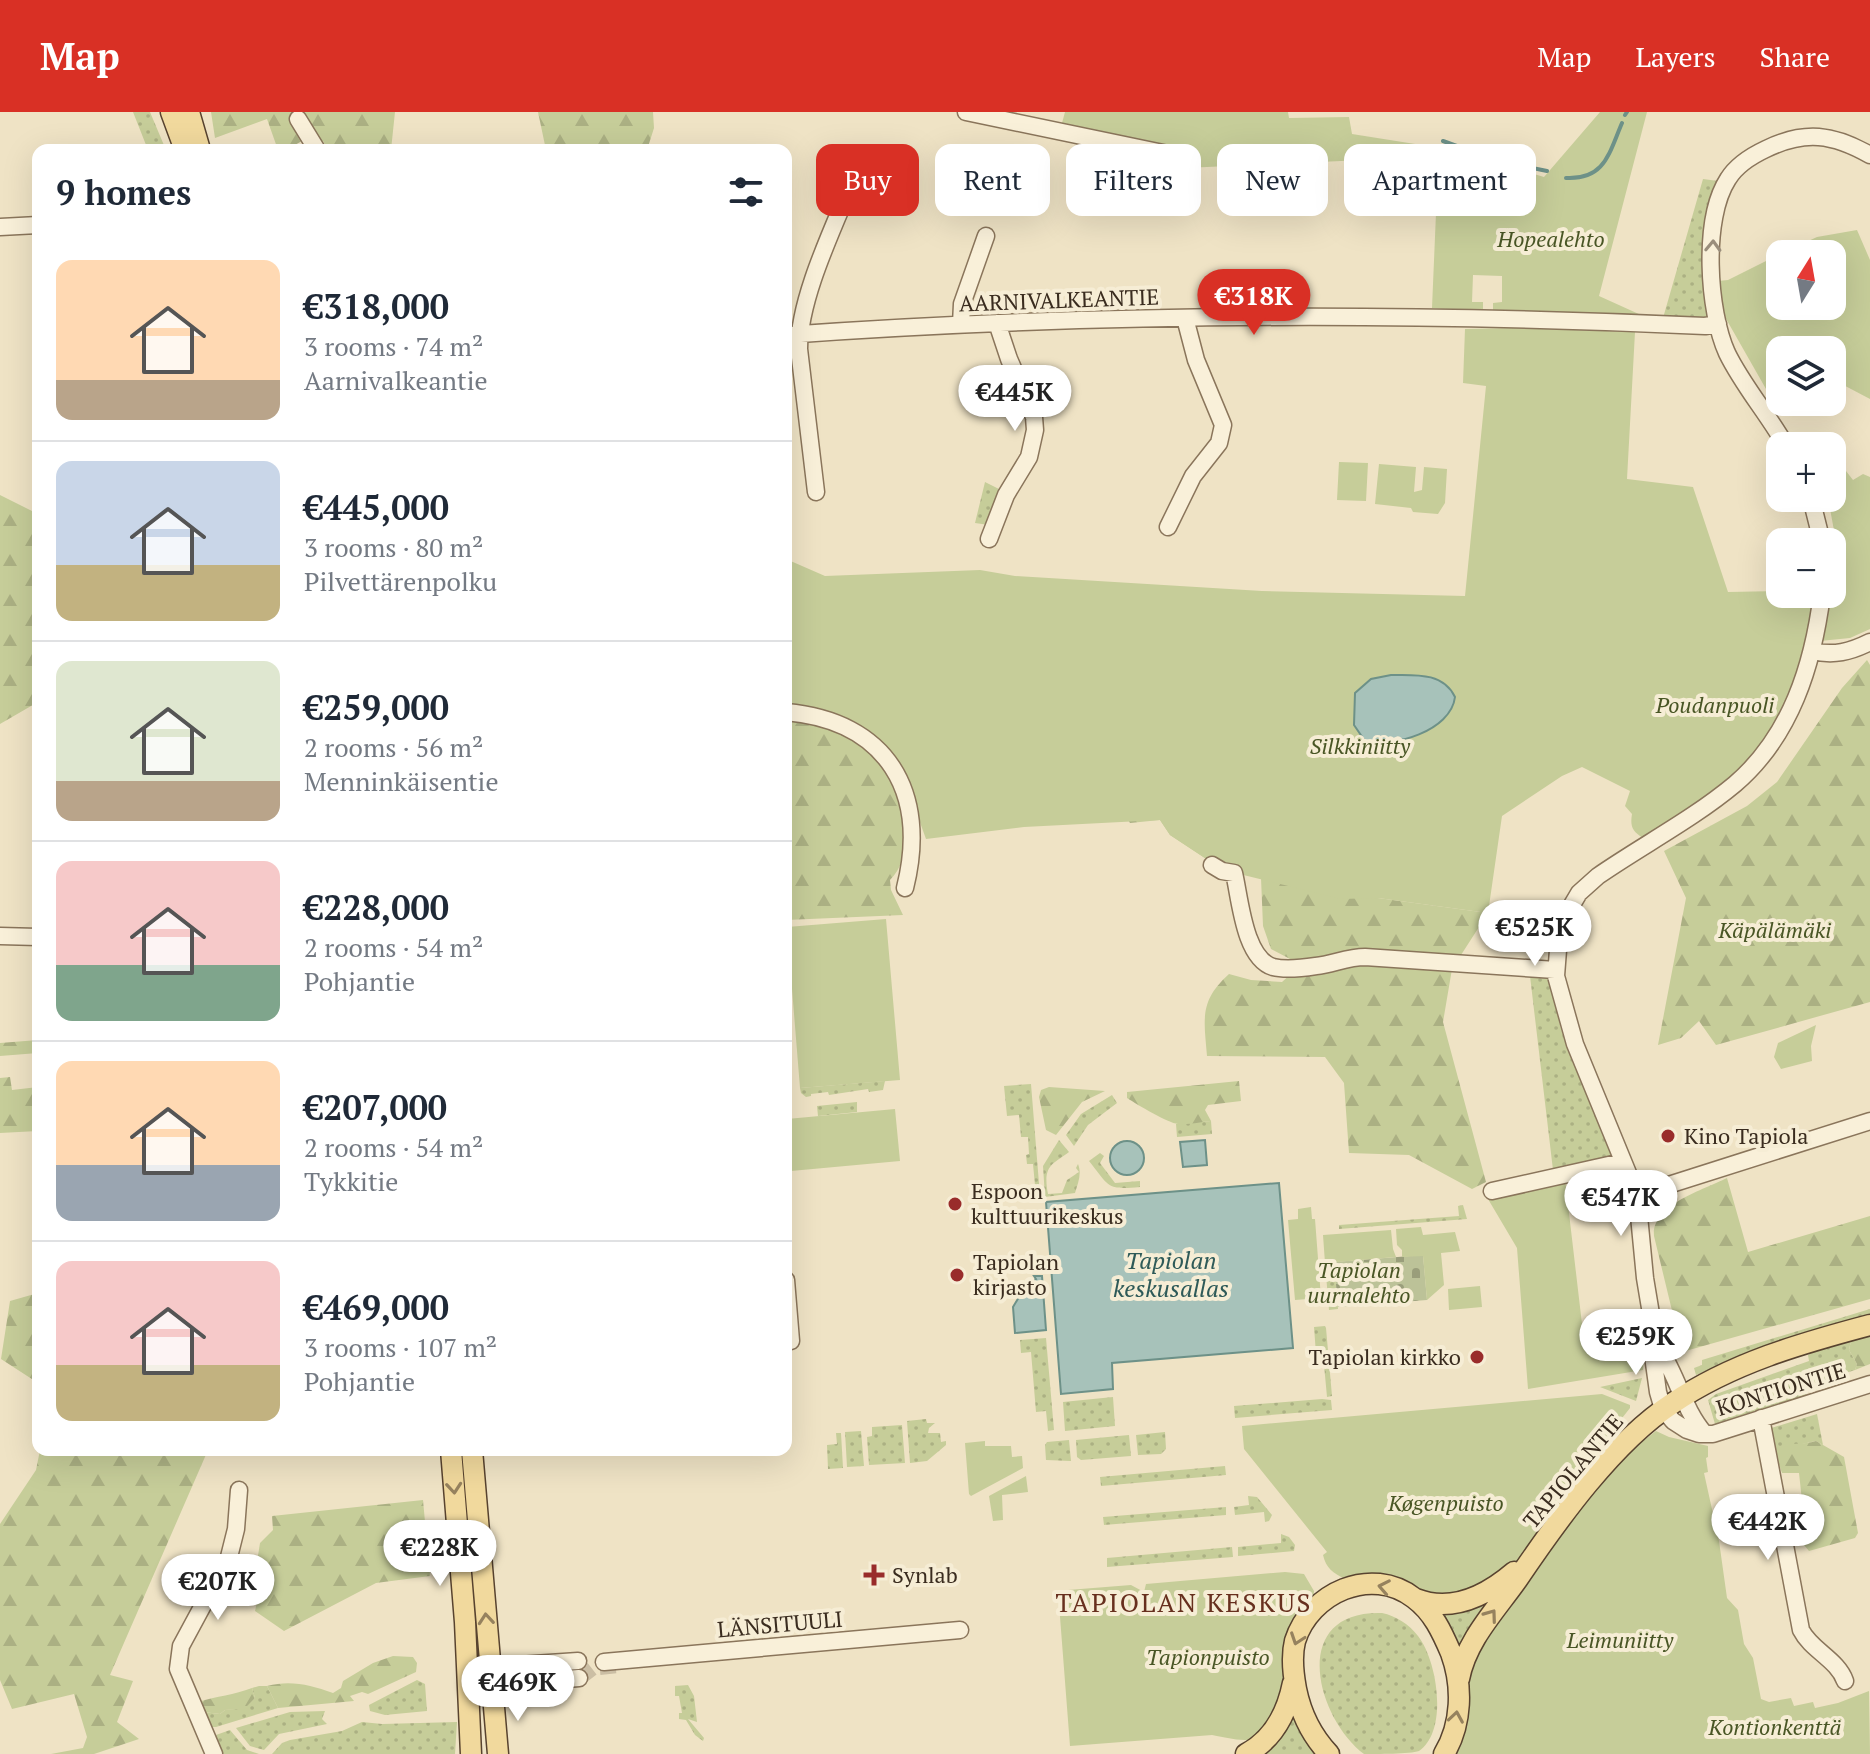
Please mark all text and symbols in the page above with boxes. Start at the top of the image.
text: Map [40,31,120,81]
text: Map [1537,38,1591,75]
text: Layers [1635,38,1716,75]
text: Share [1760,38,1830,75]
chip: Buy [816,144,919,216]
chip: Rent [935,144,1050,216]
chip: Filters [1066,144,1201,216]
chip: New [1217,144,1328,216]
chip: Apartment [1344,144,1536,216]
text: 9 homes [56,170,191,215]
icon: filters [724,170,768,214]
park label: Hopealehto [1496,224,1605,253]
one-way arrow [1704,239,1721,252]
north arrow [1766,240,1846,320]
map controls [1766,240,1846,608]
pin: €318K [1198,269,1310,337]
text: €318K [1215,278,1293,312]
street label: AARNIVALKEANTIE [958,282,1159,317]
text: €318,000 [304,284,449,329]
icon: home [120,292,216,388]
text: 3 rooms · 74 m² [304,329,483,363]
button: layers [1766,336,1846,416]
text: Aarnivalkeantie [304,363,488,397]
pin: €445K [959,365,1071,433]
text: €445K [976,374,1054,408]
button: + [1766,432,1846,512]
text: €445,000 [304,485,449,530]
icon: home [120,493,216,589]
button: − [1766,528,1846,608]
text: 3 rooms · 80 m² [304,530,483,564]
text: Pilvettärenpolku [304,564,497,598]
text: €259,000 [304,685,449,730]
park label: Poudanpuoli [1655,690,1774,719]
icon: home [120,693,216,789]
text: 2 rooms · 56 m² [304,730,483,764]
park label: Silkkiniitty [1310,731,1411,760]
text: Menninkäisentie [304,764,498,798]
text: €228,000 [304,885,449,930]
icon: home [120,893,216,989]
pin: €525K [1479,900,1591,968]
text: €525K [1496,909,1574,943]
park label: Käpälämäki [1718,915,1831,944]
text: 2 rooms · 54 m² [304,930,483,964]
text: Pohjantie [304,964,415,998]
text: €207,000 [304,1085,447,1130]
icon: home [120,1093,216,1189]
place label: Kino Tapiola [1684,1121,1808,1150]
marker: Kino Tapiola [1659,1127,1677,1145]
text: 2 rooms · 54 m² [304,1130,483,1164]
text: Tykkitie [304,1164,398,1198]
pin: €547K [1565,1170,1677,1238]
place label: Espoon kulttuurikeskus [971,1176,1123,1230]
text: €547K [1582,1179,1660,1213]
marker: Espoon kulttuurikeskus [946,1195,964,1213]
water label: Tapiolan keskusallas [1113,1244,1229,1304]
place label: Tapiolan kirjasto [973,1247,1059,1301]
park label: Tapiolan uurnalehto [1308,1255,1410,1309]
marker: Tapiolan kirjasto [948,1266,966,1284]
text: €469,000 [304,1285,449,1330]
icon: home [120,1293,216,1389]
pin: €259K [1580,1309,1692,1377]
text: €259K [1597,1318,1675,1352]
text: 3 rooms · 107 m² [304,1330,497,1364]
place label: Tapiolan kirkko [1309,1342,1461,1371]
marker: Tapiolan kirkko [1468,1348,1486,1366]
street label: KONTIONTIE [1713,1355,1849,1422]
text: Pohjantie [304,1364,415,1398]
street label: TAPIOLANTIE [1516,1407,1629,1534]
one-way arrow [445,1482,462,1495]
park label: Køgenpuisto [1387,1488,1504,1517]
pin: €442K [1712,1494,1824,1562]
text: €442K [1729,1503,1807,1537]
pin: €228K [384,1520,496,1588]
text: €228K [401,1529,479,1563]
pin: €207K [162,1554,274,1622]
place label: Synlab [892,1560,958,1589]
text: €207K [179,1563,257,1597]
marker: Synlab [863,1564,885,1586]
one-way arrow [1377,1579,1391,1596]
district label: TAPIOLAN KESKUS [1055,1585,1313,1619]
street label: LÄNSITUULI [716,1604,844,1643]
one-way arrow [1482,1610,1496,1624]
one-way arrow [478,1612,495,1625]
park label: Leimuniitty [1566,1625,1674,1654]
one-way arrow [1291,1631,1307,1645]
park label: Tapionpuisto [1146,1642,1270,1671]
pin: €469K [462,1655,574,1723]
text: €469K [479,1664,557,1698]
one-way arrow [1447,1711,1464,1724]
park label: Kontionkenttä [1708,1712,1842,1741]

